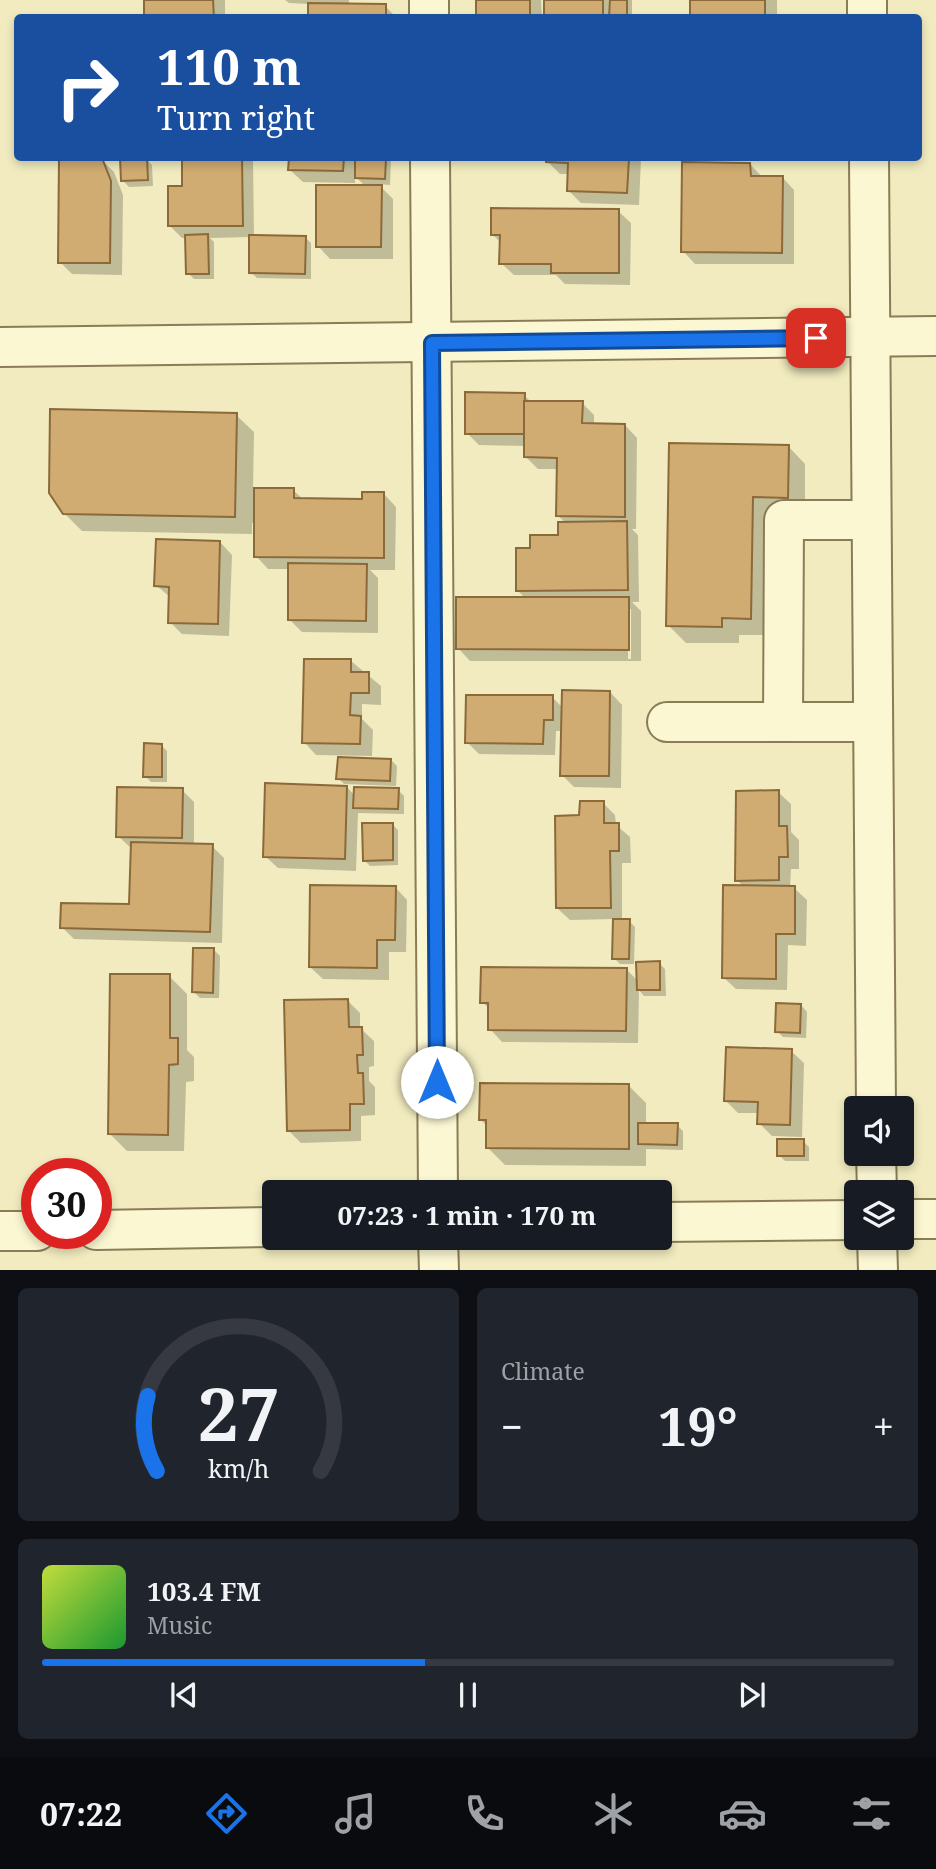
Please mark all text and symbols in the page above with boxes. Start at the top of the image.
text: 110 m [157,33,301,99]
icon: right [42,42,133,133]
text: Turn right [157,96,315,139]
pin [786,308,846,368]
icon: arrive [797,319,835,357]
position arrow [400,1045,474,1119]
map controls [844,1096,914,1250]
button: sound [844,1096,914,1166]
speed limit sign: 30 [21,1158,112,1249]
button: layers [844,1180,914,1250]
text: 07:23 · 1 min · 170 m [337,1197,597,1233]
text: Climate [501,1355,585,1387]
text: 27 [197,1363,280,1462]
text: 19° [658,1390,738,1461]
text: − [501,1400,523,1452]
text: + [873,1400,894,1452]
text: km/h [208,1450,269,1484]
text: 103.4 FM [147,1573,261,1609]
text: Music [147,1609,212,1641]
icon: previous [165,1676,203,1714]
icon: pause [449,1676,487,1714]
icon: next [733,1676,771,1714]
icon: directions [202,1789,251,1838]
icon: music [331,1789,380,1838]
icon: phone [460,1789,509,1838]
icon: climate [589,1789,638,1838]
icon: car [718,1789,767,1838]
icon: filters [847,1789,896,1838]
text: 07:22 [40,1792,122,1835]

